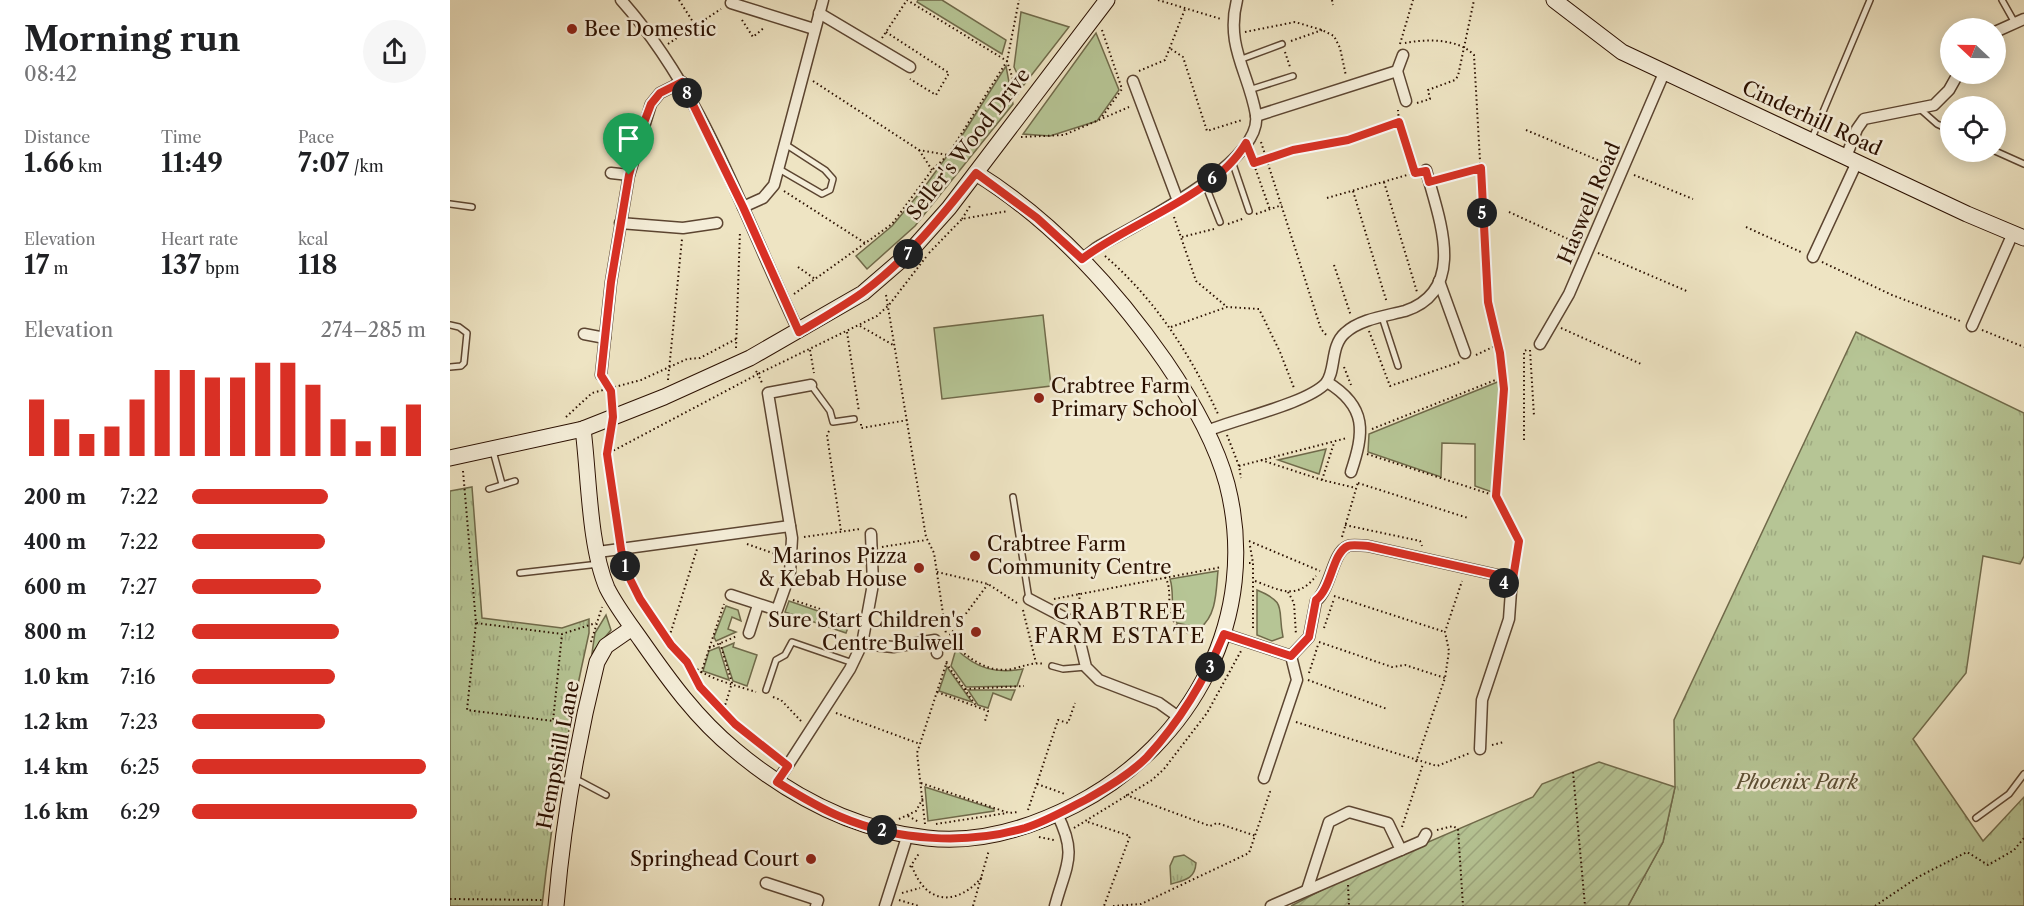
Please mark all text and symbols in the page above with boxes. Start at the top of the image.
place label: Bee Domestic [584,17,716,41]
north arrow [1940,18,2006,84]
map controls [1940,18,2006,162]
text: Morning run [24,19,240,60]
button: share [363,20,426,83]
marker: Bee Domestic [565,22,579,36]
text: 08:42 [24,62,77,86]
street label: Seller's Wood Drive [901,63,1035,225]
street label: Cinderhill Road [1738,75,1886,161]
pin: 8 [672,78,702,108]
text: 8 [682,83,692,103]
button: locate [1940,96,2006,162]
pin [603,113,654,175]
icon: arrive [612,122,645,155]
text: Distance [24,127,90,147]
text: Time [161,127,201,147]
text: Pace [298,127,334,147]
street label: Haswell Road [1553,138,1625,268]
text: 1.66 [24,147,74,179]
text: 11:49 [161,147,223,179]
text: 7:07 [298,147,349,179]
text: km [74,156,102,176]
text: /km [349,156,384,176]
pin: 6 [1197,163,1227,193]
text: 6 [1207,168,1217,188]
pin: 5 [1467,198,1497,228]
text: 5 [1478,203,1486,223]
text: Elevation [24,229,95,249]
text: Heart rate [161,229,238,249]
text: kcal [298,229,328,249]
pin: 7 [893,239,923,269]
text: 7 [904,244,912,264]
text: 17 [24,249,49,281]
text: 137 [161,249,201,281]
text: 118 [298,249,337,281]
text: m [49,258,68,278]
text: bpm [201,258,240,278]
text: Elevation [24,318,113,342]
text: 274–285 m [321,318,426,342]
place label: Crabtree Farm Primary School [1051,374,1198,421]
marker: Crabtree Farm Primary School [1032,391,1046,405]
text: 200 m [24,485,86,509]
text: 7:22 [120,485,158,509]
text: 400 m [24,530,86,554]
text: 7:22 [120,530,158,554]
place label: Crabtree Farm Community Centre [987,532,1171,579]
place label: Marinos Pizza & Kebab House [758,544,907,591]
marker: Crabtree Farm Community Centre [968,549,982,563]
pin: 1 [610,551,640,581]
text: 1 [621,556,629,576]
marker: Marinos Pizza & Kebab House [912,561,926,575]
pin: 4 [1489,568,1519,598]
text: 4 [1499,573,1509,593]
text: 600 m [24,575,86,599]
text: 7:27 [120,575,157,599]
district label: CRABTREE FARM ESTATE [1034,599,1206,648]
place label: Sure Start Children's Centre Bulwell [768,608,964,655]
text: 800 m [24,620,87,644]
text: 7:12 [120,620,155,644]
marker: Sure Start Children's Centre Bulwell [969,625,983,639]
pin: 3 [1195,652,1225,682]
text: 3 [1205,657,1215,677]
text: 1.0 km [24,665,89,689]
text: 7:16 [120,665,156,689]
street label: Hempshill Lane [532,679,584,831]
text: 1.2 km [24,710,88,734]
text: 7:23 [120,710,158,734]
text: 1.4 km [24,755,89,779]
text: 6:25 [120,755,160,779]
park label: Phoenix Park [1734,770,1859,794]
text: 1.6 km [24,800,89,824]
text: 6:29 [120,800,161,824]
pin: 2 [867,815,897,845]
text: 2 [877,820,887,840]
place label: Springhead Court [630,847,799,871]
marker: Springhead Court [804,852,818,866]

